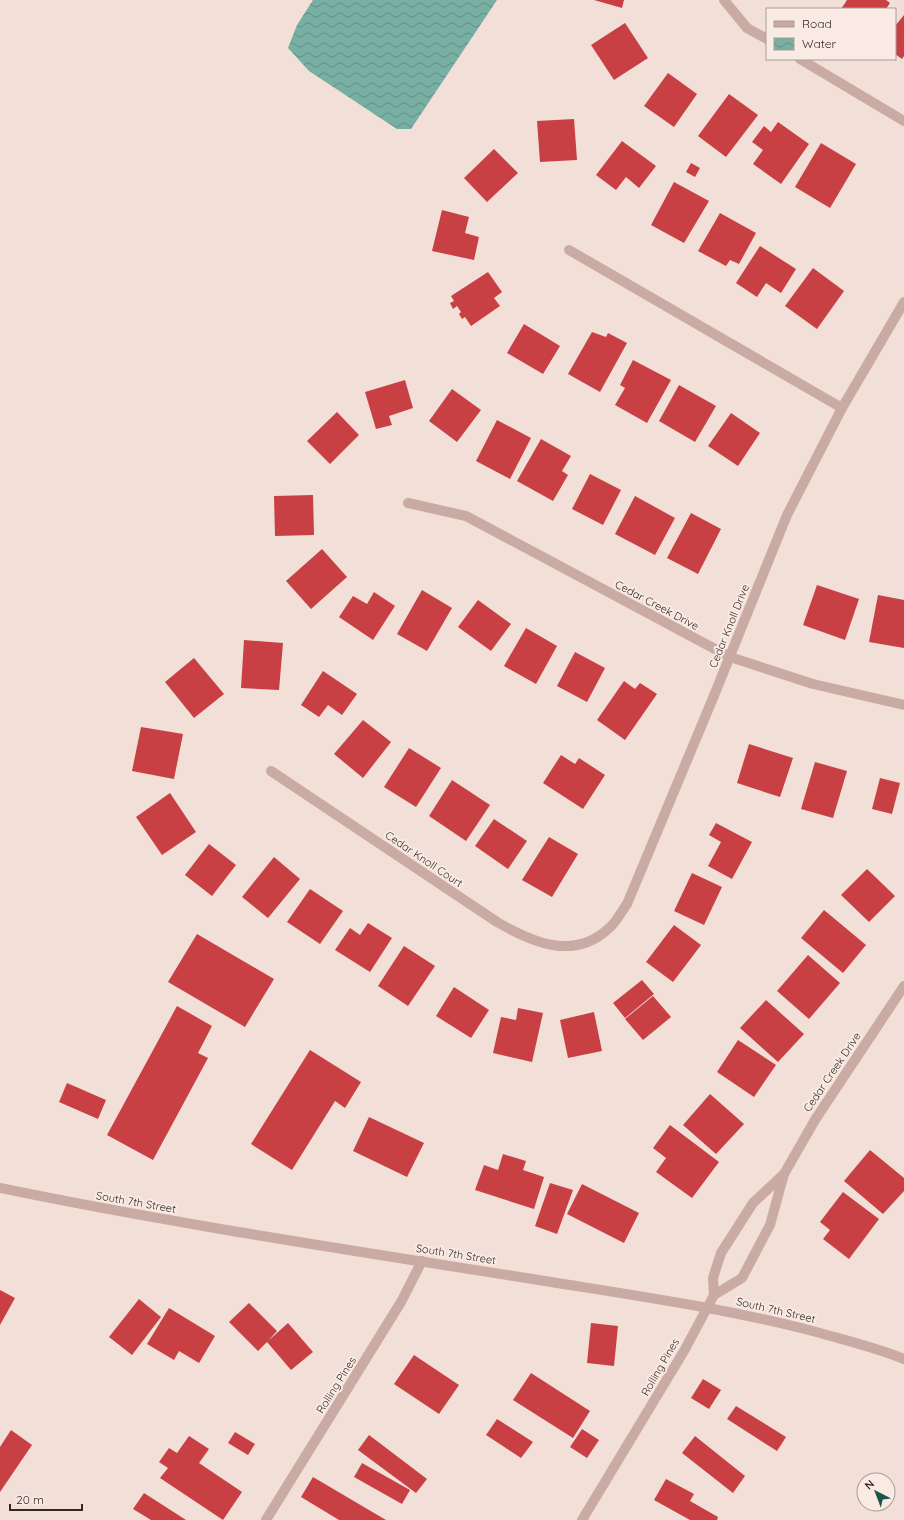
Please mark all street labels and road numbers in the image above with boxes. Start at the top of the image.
street label: Cedar Creek Drive [613,577,701,633]
street label: Cedar Knoll Drive [706,582,752,670]
street label: Cedar Knoll Court [383,828,466,890]
street label: Cedar Creek Drive [800,1030,864,1114]
street label: South 7th Street [95,1188,177,1216]
street label: South 7th Street [415,1241,497,1267]
street label: South 7th Street [735,1294,817,1326]
street label: Rolling Pines [638,1336,682,1398]
street label: Rolling Pines [313,1354,359,1416]

